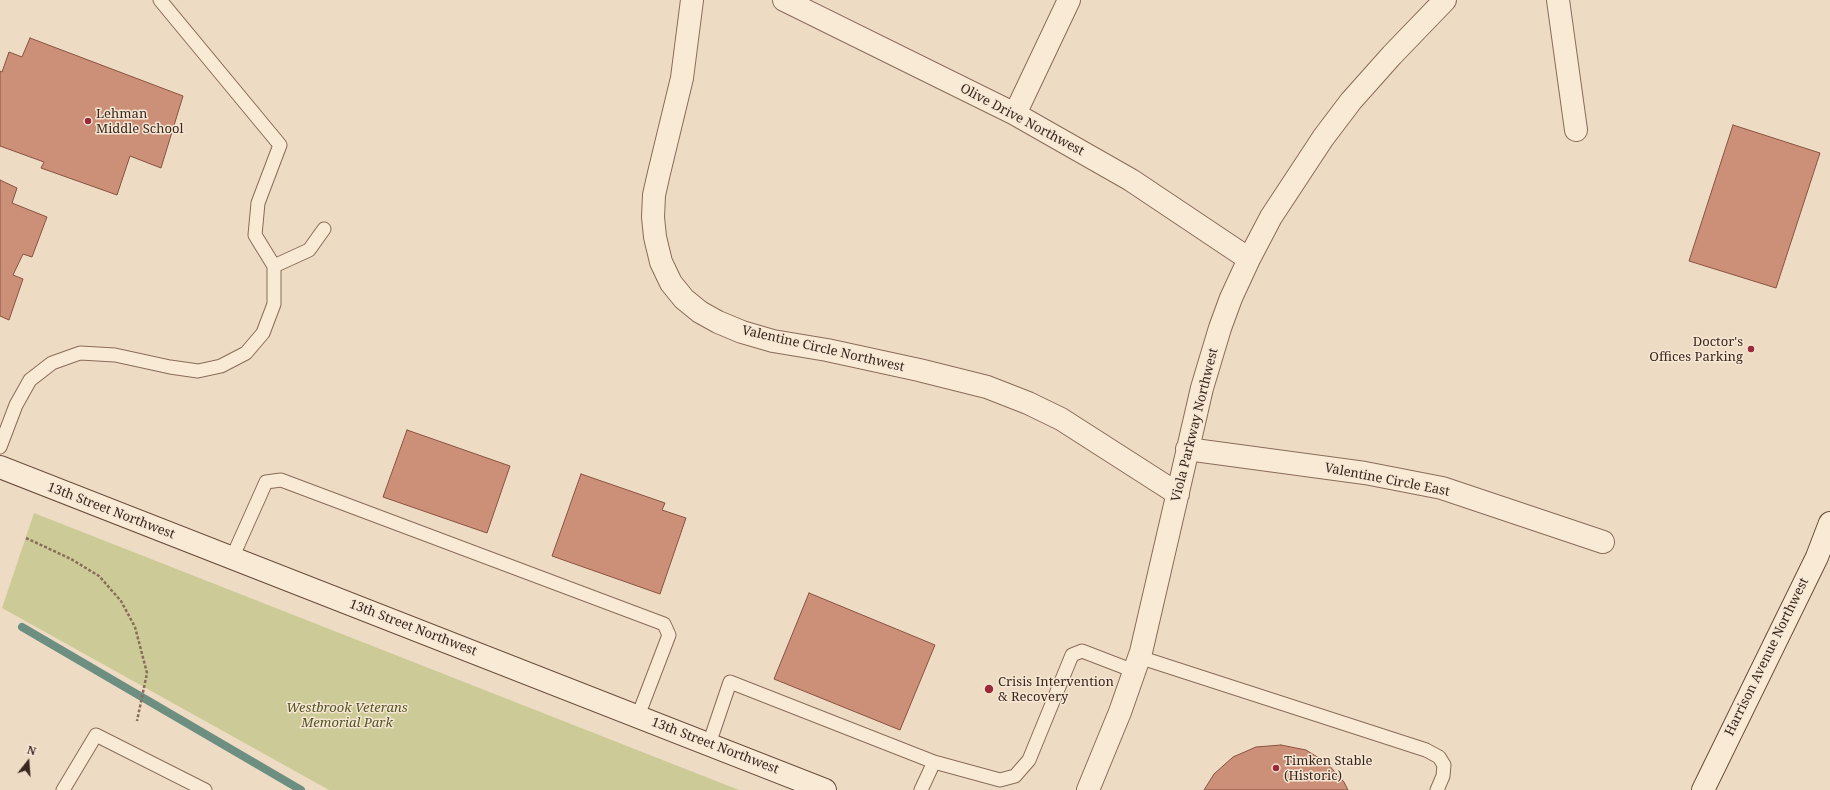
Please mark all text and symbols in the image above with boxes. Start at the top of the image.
street label: Olive Drive Northwest [957,81,1087,159]
place label: Lehman Middle School [96,106,183,137]
marker: Lehman Middle School [83,116,93,126]
street label: Valentine Circle Northwest [740,323,906,375]
place label: Doctor's Offices Parking [1649,334,1743,365]
marker: Doctor's Offices Parking [1746,344,1756,354]
street label: Viola Parkway Northwest [1168,346,1222,504]
street label: Valentine Circle East [1323,460,1451,500]
street label: 13th Street Northwest [45,479,177,543]
street label: Harrison Avenue Northwest [1722,575,1812,739]
street label: 13th Street Northwest [347,596,479,660]
place label: Crisis Intervention & Recovery [998,674,1114,705]
marker: Crisis Intervention & Recovery [983,683,995,695]
park label: Westbrook Veterans Memorial Park [286,700,408,731]
street label: 13th Street Northwest [649,714,781,778]
north arrow [8,742,48,782]
text: N [25,742,38,758]
place label: Timken Stable (Historic) [1284,753,1372,784]
marker: Timken Stable (Historic) [1271,763,1281,773]

